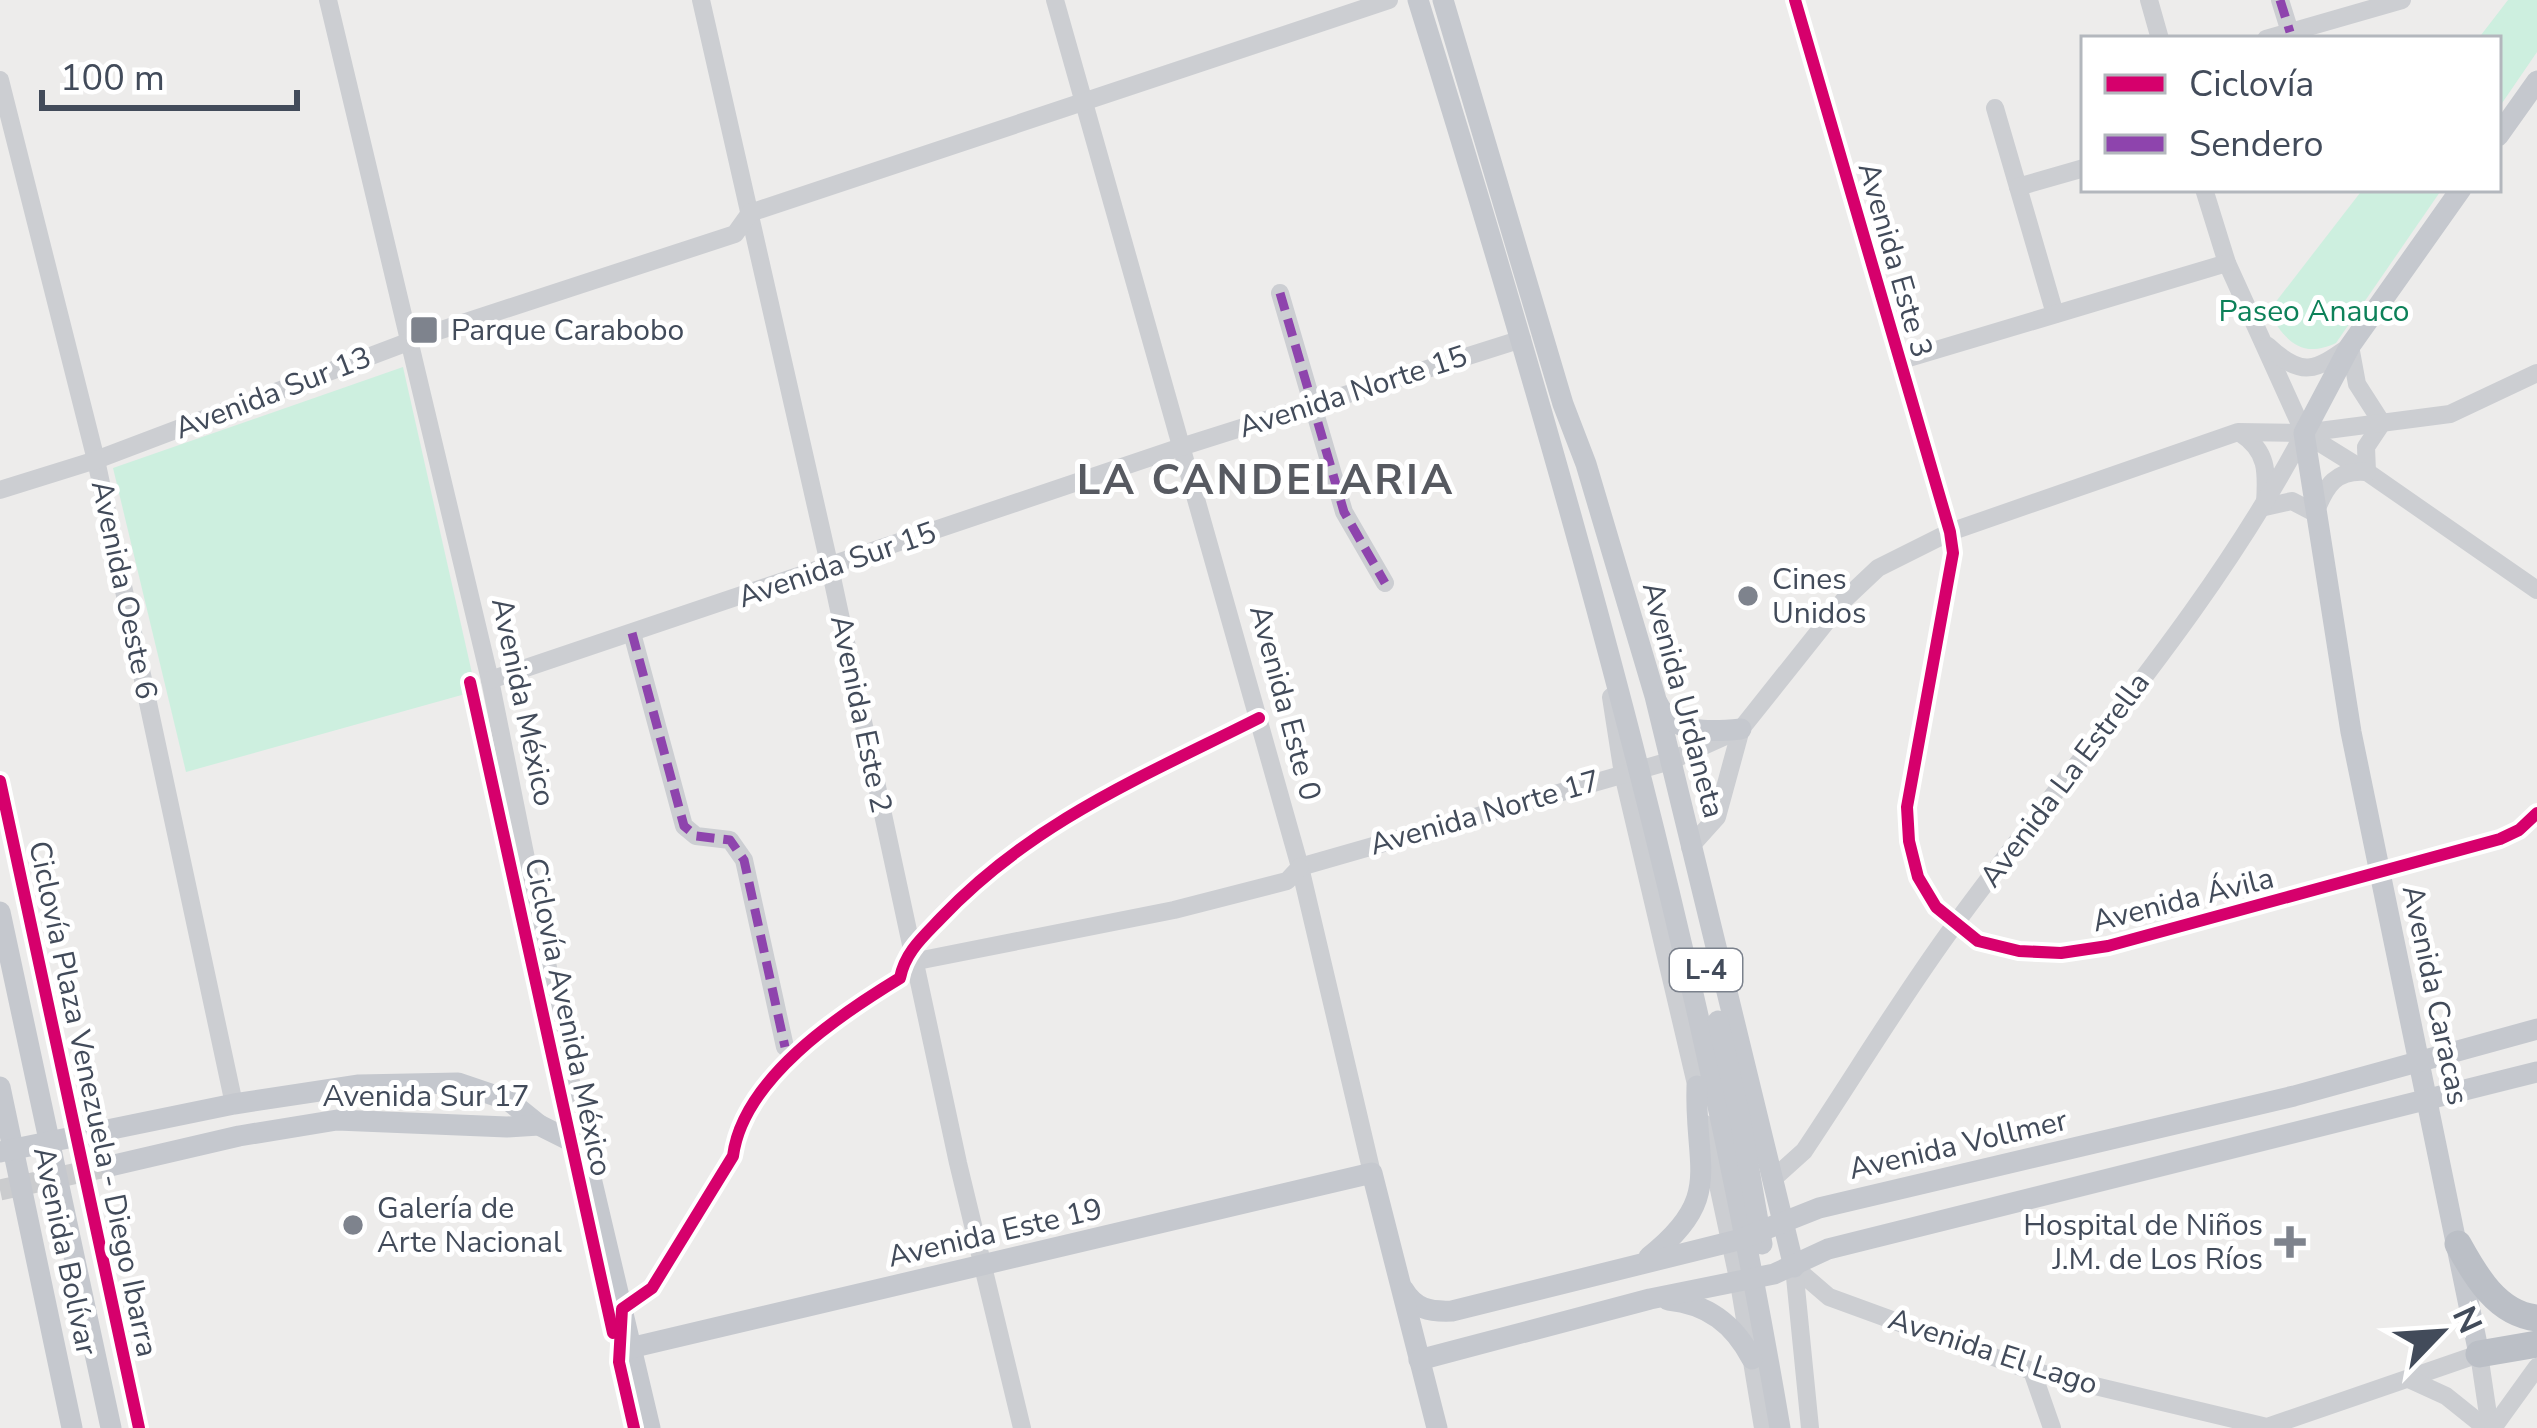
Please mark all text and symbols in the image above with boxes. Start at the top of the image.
scale bar [42,36,297,110]
legend [2081,36,2501,192]
text: 100 m [60,54,165,103]
text: Ciclovía [2189,60,2314,109]
text: Sendero [2189,120,2324,169]
street label: Avenida Este 3 [1848,158,1942,362]
park label: Paseo Anauco [2219,291,2409,332]
place label: Parque Carabobo [451,310,684,351]
marker: Parque Carabobo [408,314,440,346]
street label: Avenida Norte 15 [1234,336,1472,448]
street label: Avenida Sur 13 [169,337,377,449]
district label: LA CANDELARIA [1077,452,1455,509]
street label: Avenida Oeste 6 [81,477,167,703]
street label: Avenida Sur 15 [732,512,942,618]
place label: Cines Unidos [1772,559,1866,634]
street label: Avenida Urdaneta [1632,578,1734,822]
marker: Cines Unidos [1735,583,1761,609]
street label: Avenida México [481,594,565,810]
street label: Avenida Este 0 [1239,601,1331,805]
street label: Avenida Este 2 [820,611,902,817]
street label: Avenida La Estrella [1971,664,2159,896]
street label: Avenida Norte 17 [1365,761,1605,865]
street label: Ciclovía Plaza Venezuela - Diego Ibarra [18,837,168,1361]
street label: Ciclovía Avenida México [514,854,622,1180]
street label: Avenida Ávila [2088,858,2278,942]
street label: Avenida Caracas [2392,881,2478,1109]
road number: L-4 [1670,949,1742,991]
street label: Avenida Sur 17 [322,1076,530,1117]
street label: Avenida Vollmer [1845,1100,2072,1190]
street label: Avenida Bolívar [23,1143,107,1359]
place label: Galería de Arte Nacional [377,1188,562,1263]
street label: Avenida Este 19 [884,1188,1106,1278]
place label: Hospital de Niños J.M. de Los Ríos [2023,1205,2263,1280]
marker: Galería de Arte Nacional [340,1212,366,1238]
marker: Hospital de Niños J.M. de Los Ríos [2274,1226,2306,1258]
north arrow [2381,1272,2501,1392]
street label: Avenida El Lago [1883,1299,2103,1405]
text: N [2441,1299,2492,1341]

